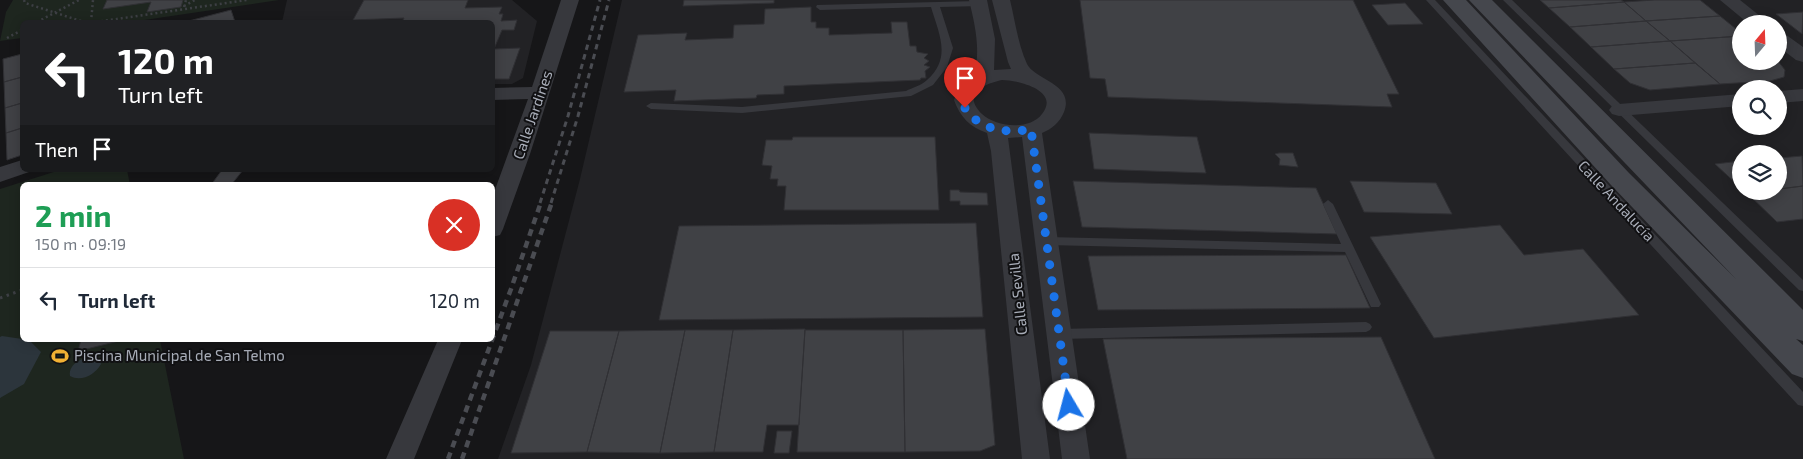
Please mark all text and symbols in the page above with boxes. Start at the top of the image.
north arrow [1732,15,1788,70]
map controls [1732,15,1787,200]
text: 120 m [118,39,214,81]
icon: left [35,40,100,105]
pin [944,57,986,108]
icon: arrive [951,64,979,92]
street label: Calle Jardines [508,68,556,161]
button: search [1732,80,1787,135]
text: Turn left [118,81,203,107]
icon: arrive [88,135,116,163]
text: Then [35,138,78,161]
button: layers [1732,145,1787,200]
street label: Calle Andalucía [1575,156,1659,244]
text: 2 min [35,197,112,233]
button: close [428,199,480,251]
text: 150 m · 09:19 [35,234,126,253]
street label: Calle Sevilla [1004,252,1030,336]
icon: left [35,286,63,314]
text: Turn left [78,289,155,312]
text: 120 m [429,289,480,312]
sports icon: Piscina Municipal de San Telmo [50,346,70,366]
place label: Piscina Municipal de San Telmo [74,346,285,364]
position arrow [1042,378,1094,430]

